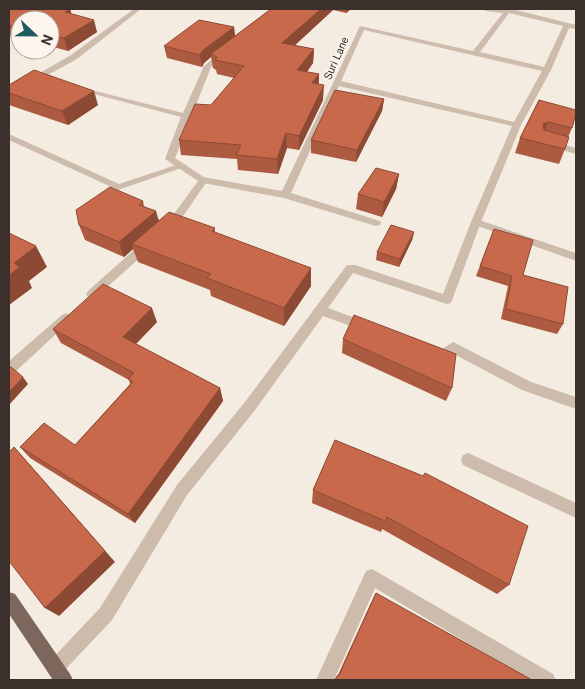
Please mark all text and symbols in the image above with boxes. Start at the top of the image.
north arrow [10,10,60,60]
text: N [38,32,56,47]
street label: Suri Lane [321,35,352,82]

